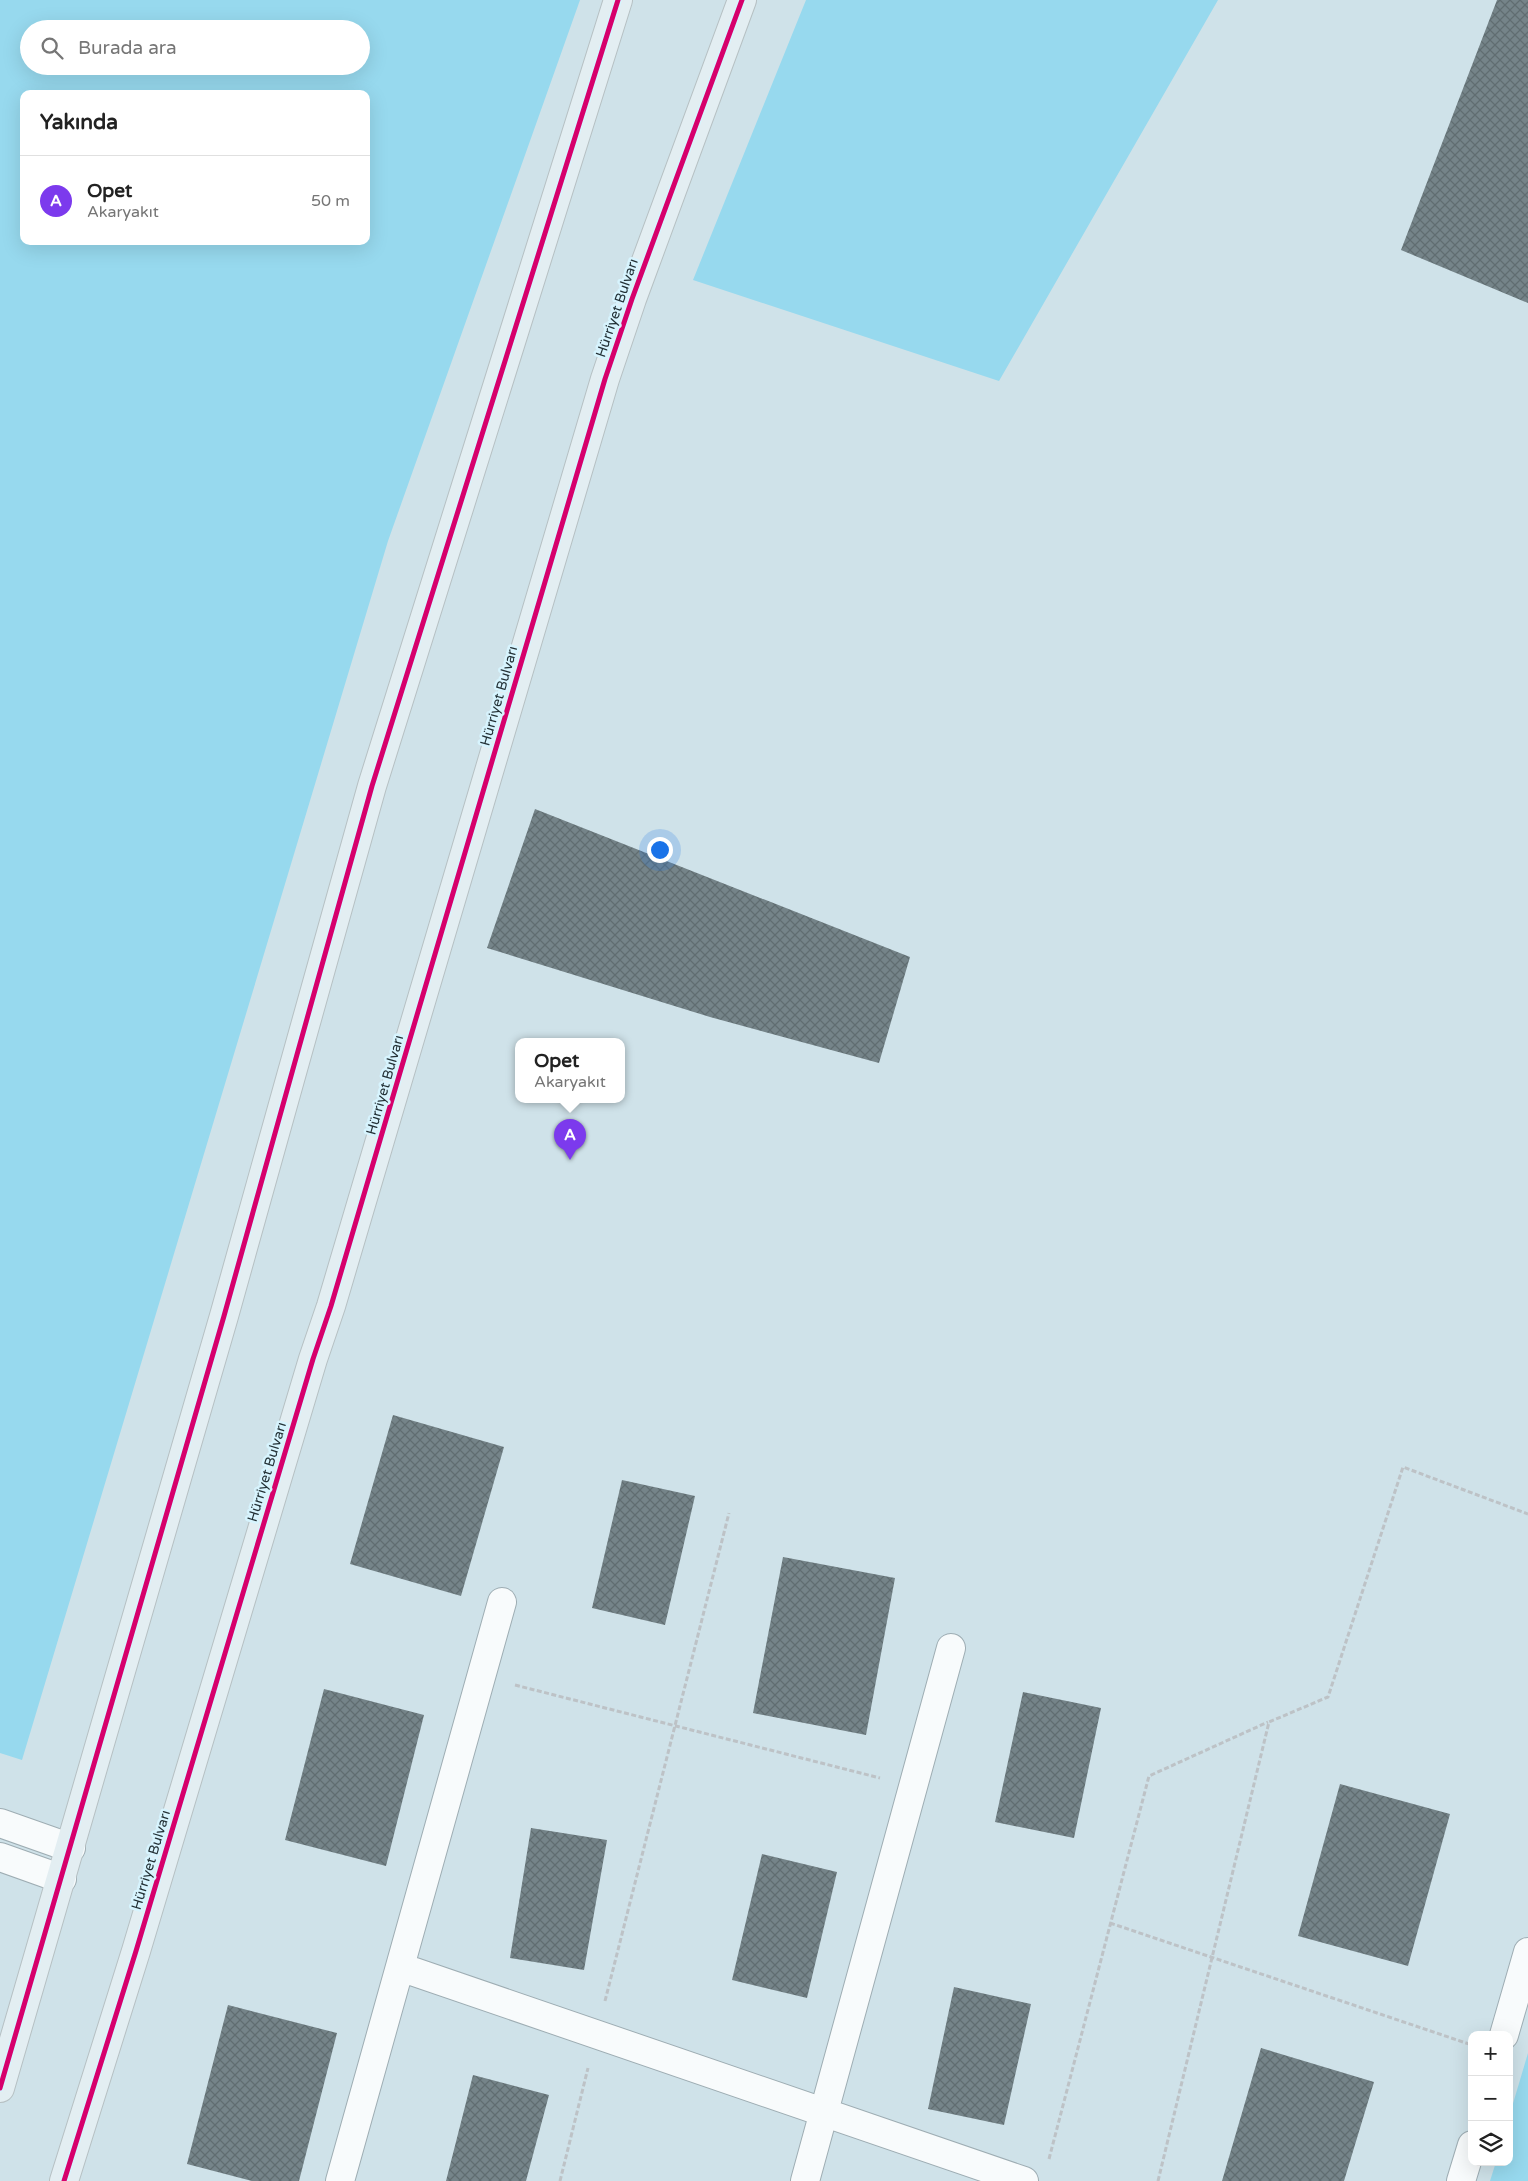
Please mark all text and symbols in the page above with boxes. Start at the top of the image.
search box [20,20,370,75]
icon: search [38,34,66,62]
text: Burada ara [78,37,177,59]
text: Yakında [40,110,118,135]
text: Opet [87,180,132,202]
text: A [50,191,62,211]
text: 50 m [311,191,350,211]
text: Akaryakıt [87,202,159,222]
street label: Hürriyet Bulvarı [592,256,642,360]
street label: Hürriyet Bulvarı [477,644,521,748]
your location [647,837,673,863]
street label: Hürriyet Bulvarı [363,1033,407,1137]
popup [515,1038,625,1103]
text: Opet [534,1050,579,1072]
text: Akaryakıt [534,1072,606,1092]
pin: A [554,1119,586,1160]
street label: Hürriyet Bulvarı [244,1420,290,1524]
street label: Hürriyet Bulvarı [128,1808,174,1912]
map controls [1468,2031,1513,2166]
button: + [1468,2031,1513,2076]
button: − [1468,2076,1513,2121]
button: layers [1468,2121,1513,2166]

